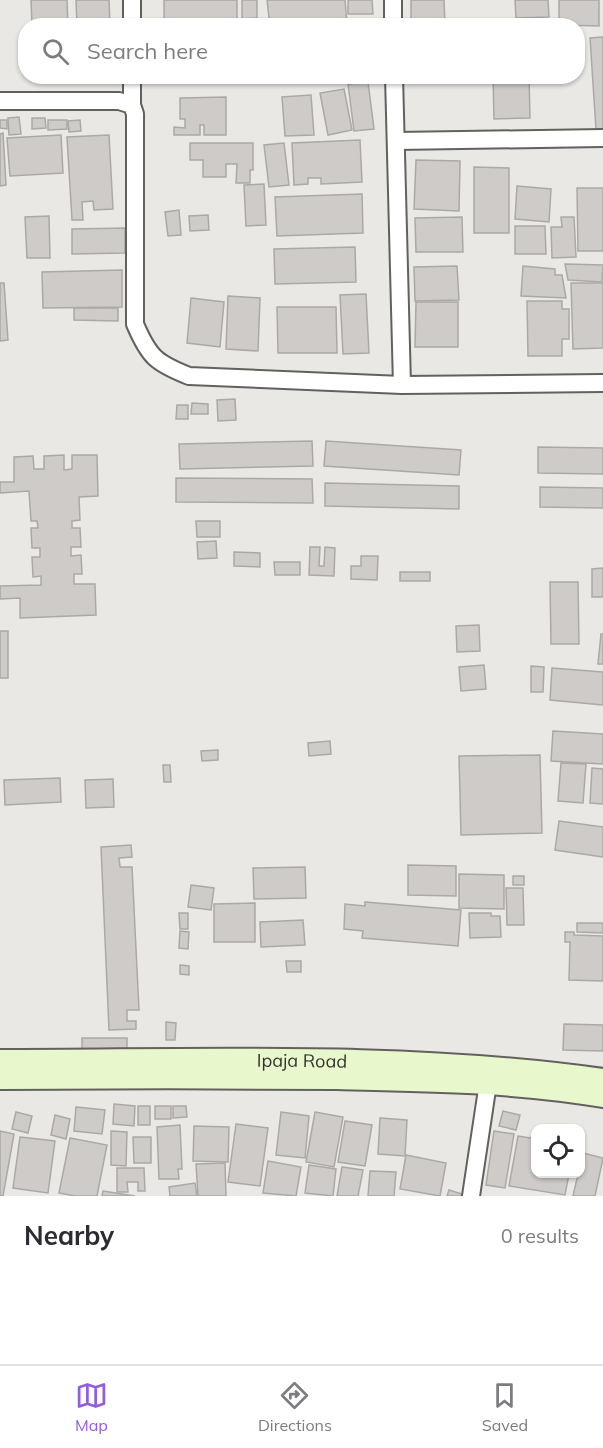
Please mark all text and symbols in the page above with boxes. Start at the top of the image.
search box [18,18,585,84]
icon: search [39,35,72,68]
text: Search here [87,37,208,65]
street label: Ipaja Road [257,1048,347,1072]
map controls [531,1124,585,1178]
button: locate [531,1124,585,1178]
text: Nearby [24,1219,114,1252]
text: 0 results [501,1223,579,1248]
tab: Map [75,1379,108,1435]
tab: Directions [258,1379,332,1435]
tab: Saved [482,1379,528,1435]

